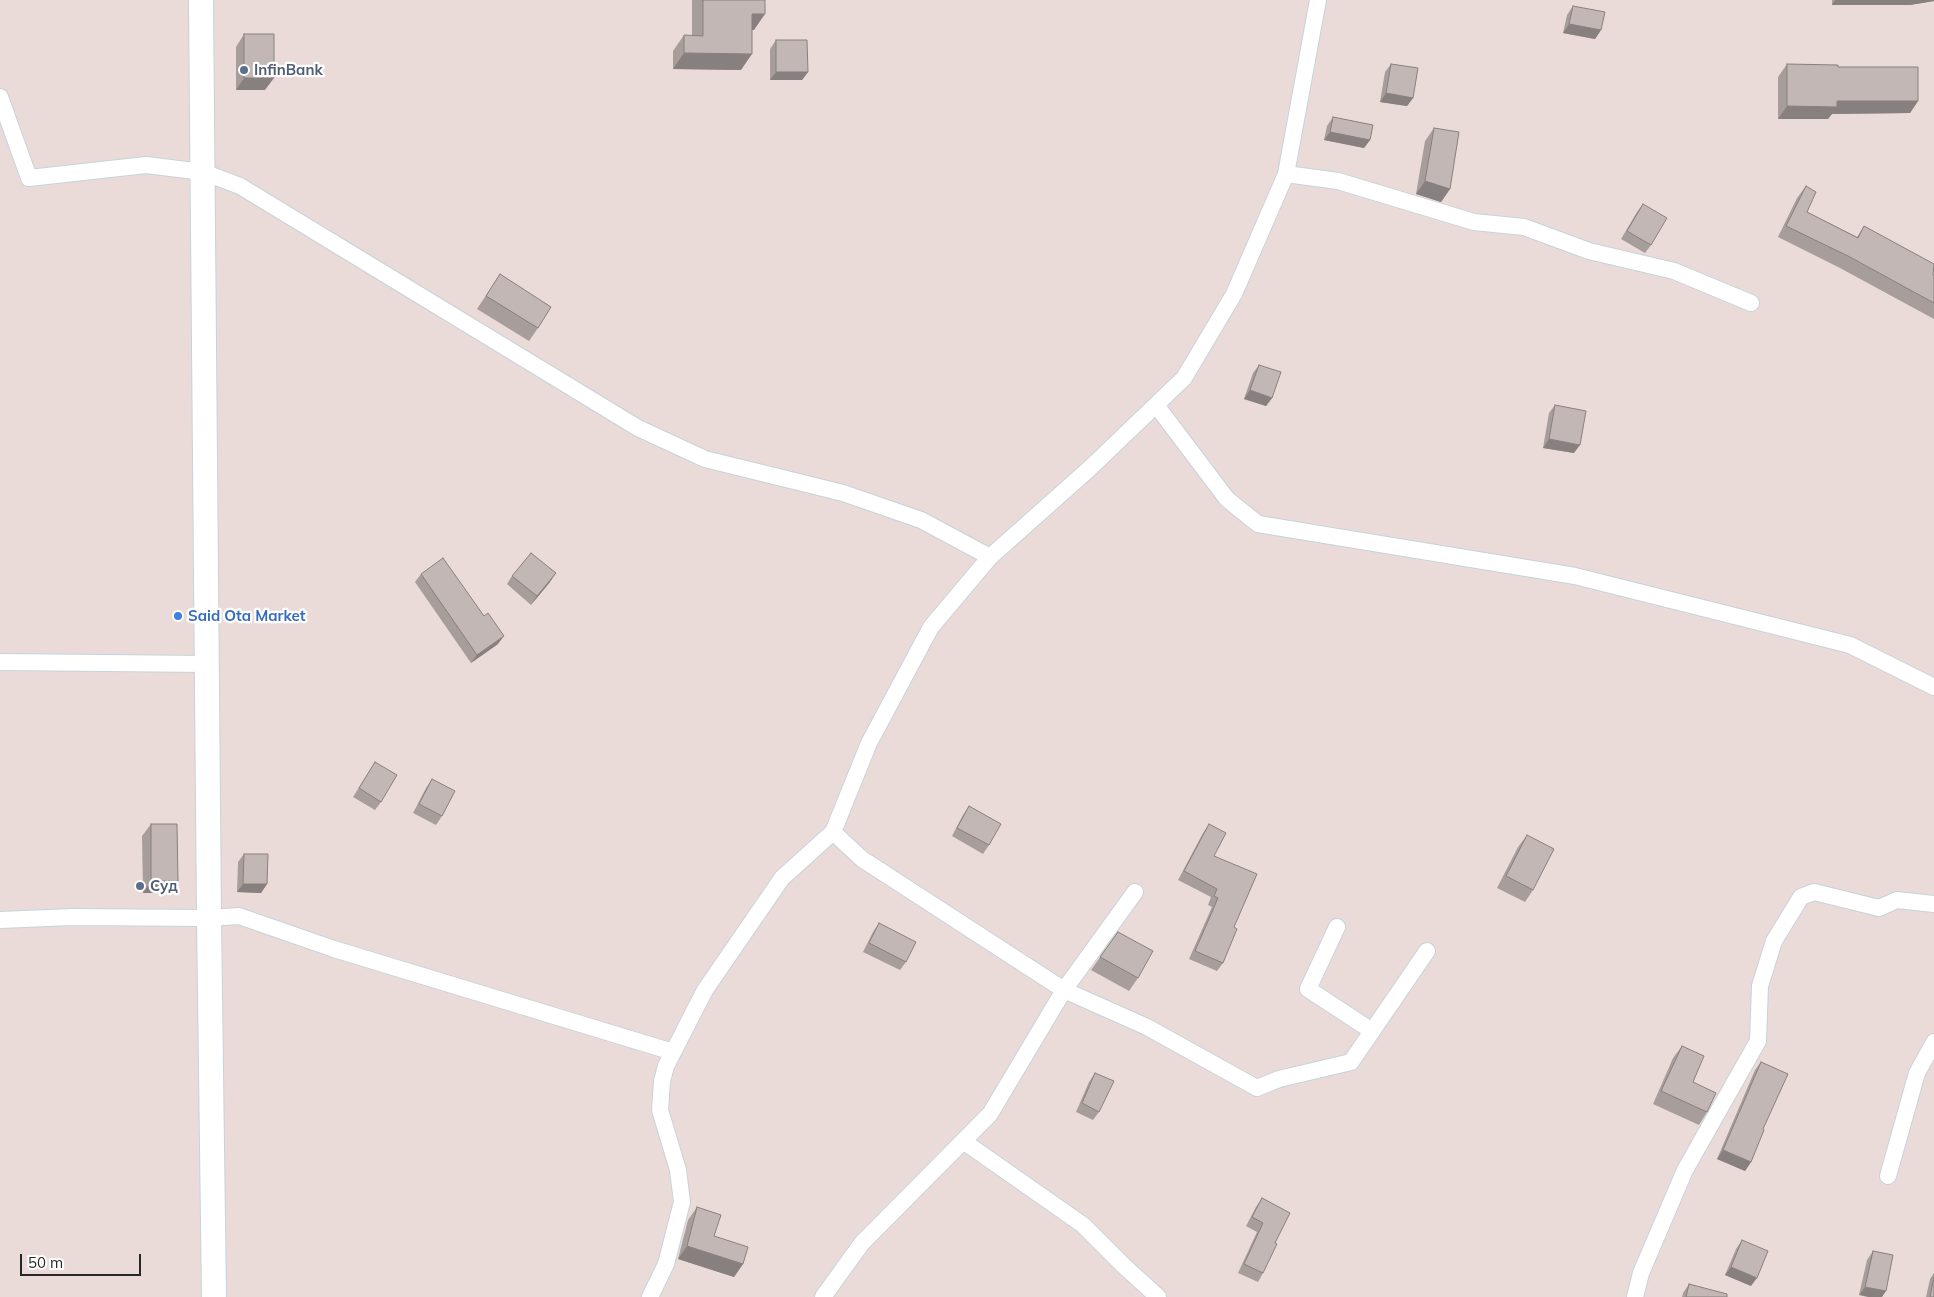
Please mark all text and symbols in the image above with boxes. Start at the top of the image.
place label: InfinBank [254,61,323,79]
marker: InfinBank [238,64,250,76]
place label: Said Ota Market [188,607,305,625]
marker: Said Ota Market [172,610,184,622]
place label: Суд [150,877,178,895]
marker: Суд [134,880,146,892]
scale bar [22,1244,144,1276]
text: 50 m [28,1253,63,1272]

